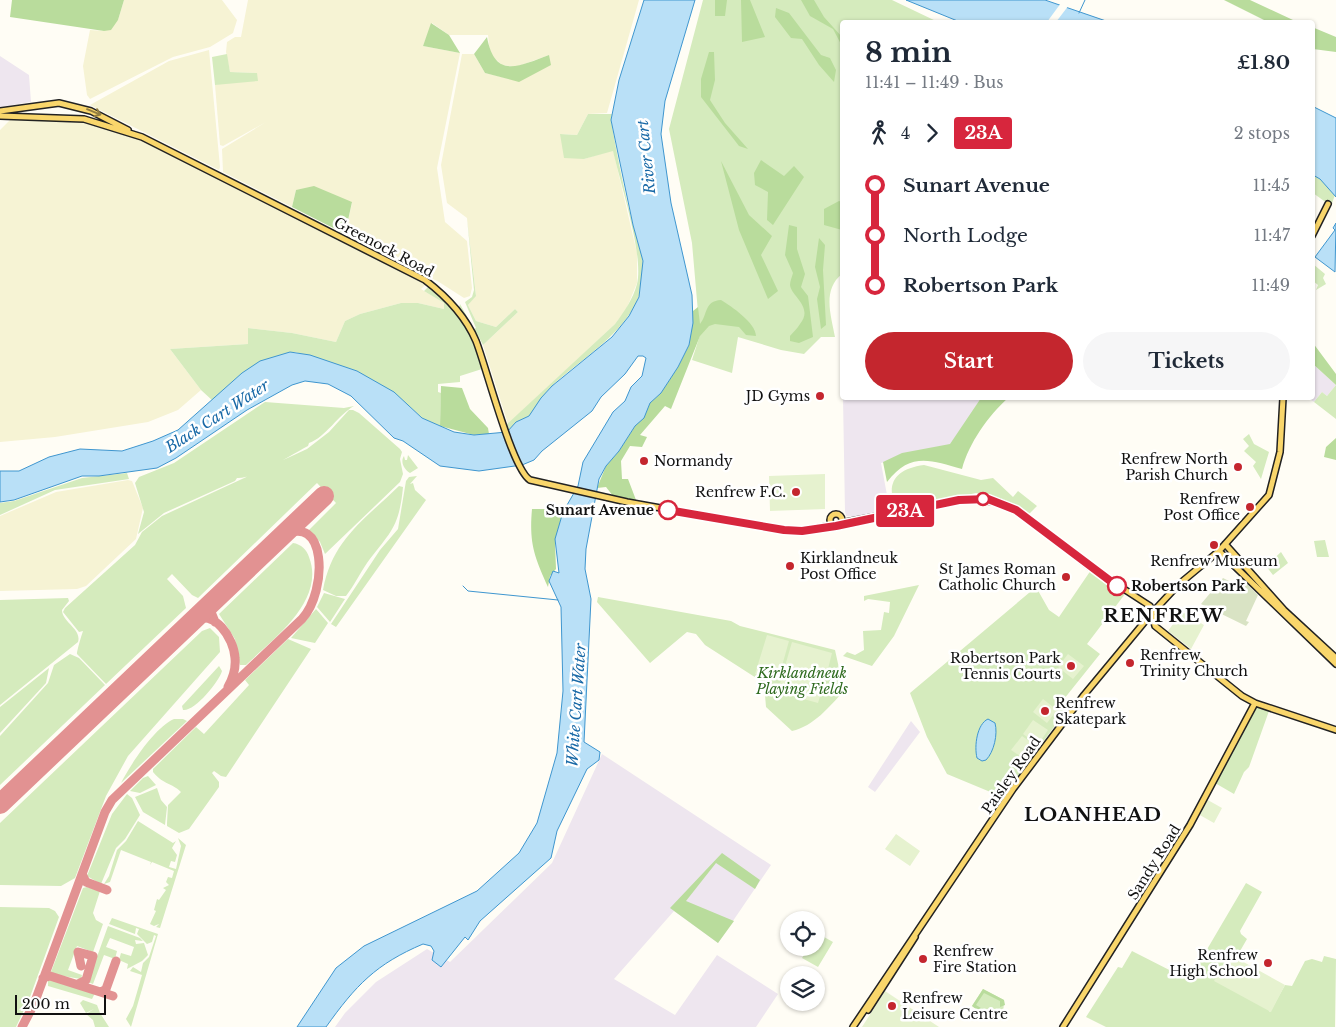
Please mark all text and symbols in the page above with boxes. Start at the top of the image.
text: 8 min [865,35,952,70]
text: £1.80 [1237,51,1290,74]
text: 11:41 – 11:49 · Bus [865,72,1004,92]
one-way arrow [86,108,101,118]
water label: River Cart [633,119,659,196]
icon: walk [865,119,893,147]
icon: forward [918,119,946,147]
text: 23A [964,122,1002,144]
text: 4 [901,123,910,143]
text: 2 stops [1234,123,1290,143]
text: Sunart Avenue [903,174,1050,197]
text: 11:45 [1253,175,1290,195]
street label: Greenock Road [331,213,438,281]
text: North Lodge [903,224,1028,247]
text: 11:47 [1254,225,1290,245]
text: Robertson Park [903,274,1058,297]
text: 11:49 [1252,275,1290,295]
button: Start [865,332,1073,390]
button: Tickets [1083,332,1290,390]
water label: Black Cart Water [161,375,273,457]
place label: JD Gyms [744,387,810,405]
marker: JD Gyms [814,390,826,402]
place label: Renfrew North Parish Church [1121,450,1228,484]
place label: Normandy [654,452,733,470]
marker: Normandy [638,455,650,467]
marker: Renfrew North Parish Church [1232,461,1244,473]
place label: Renfrew F.C. [695,483,786,501]
marker: Renfrew F.C. [790,486,802,498]
place label: Renfrew Post Office [1164,490,1240,524]
unlabelled marker [976,492,990,506]
line badge: 23A [876,495,934,527]
marker: Sunart Avenue [658,500,678,520]
text: 23A [886,500,924,522]
place label: Sunart Avenue [546,501,654,519]
marker: Renfrew Post Office [1244,501,1256,513]
marker: Renfrew Museum [1208,539,1220,551]
place label: Kirklandneuk Post Office [800,549,898,583]
place label: Renfrew Museum [1150,552,1278,570]
marker: Kirklandneuk Post Office [784,560,796,572]
place label: St James Roman Catholic Church [938,560,1056,594]
marker: St James Roman Catholic Church [1060,571,1072,583]
marker: Robertson Park [1107,576,1127,596]
place label: Robertson Park [1131,577,1246,595]
district label: RENFREW [1103,604,1225,627]
water label: White Cart Water [562,642,590,767]
place label: Renfrew Trinity Church [1140,646,1248,680]
place label: Robertson Park Tennis Courts [950,649,1061,683]
marker: Renfrew Trinity Church [1124,657,1136,669]
marker: Robertson Park Tennis Courts [1065,660,1077,672]
park label: Kirklandneuk Playing Fields [755,664,848,698]
place label: Renfrew Skatepark [1055,694,1127,728]
marker: Renfrew Skatepark [1039,705,1051,717]
street label: Paisley Road [978,732,1045,817]
district label: LOANHEAD [1024,803,1162,826]
street label: Sandy Road [1124,820,1185,903]
map controls [780,911,825,1011]
button: locate [780,911,825,956]
place label: Renfrew Fire Station [933,942,1017,976]
place label: Renfrew High School [1169,946,1258,980]
marker: Renfrew Fire Station [917,953,929,965]
marker: Renfrew High School [1262,957,1274,969]
button: layers [780,966,825,1011]
place label: Renfrew Leisure Centre [902,989,1008,1023]
scale bar [15,992,106,1015]
text: 200 m [22,995,70,1013]
marker: Renfrew Leisure Centre [886,1000,898,1012]

